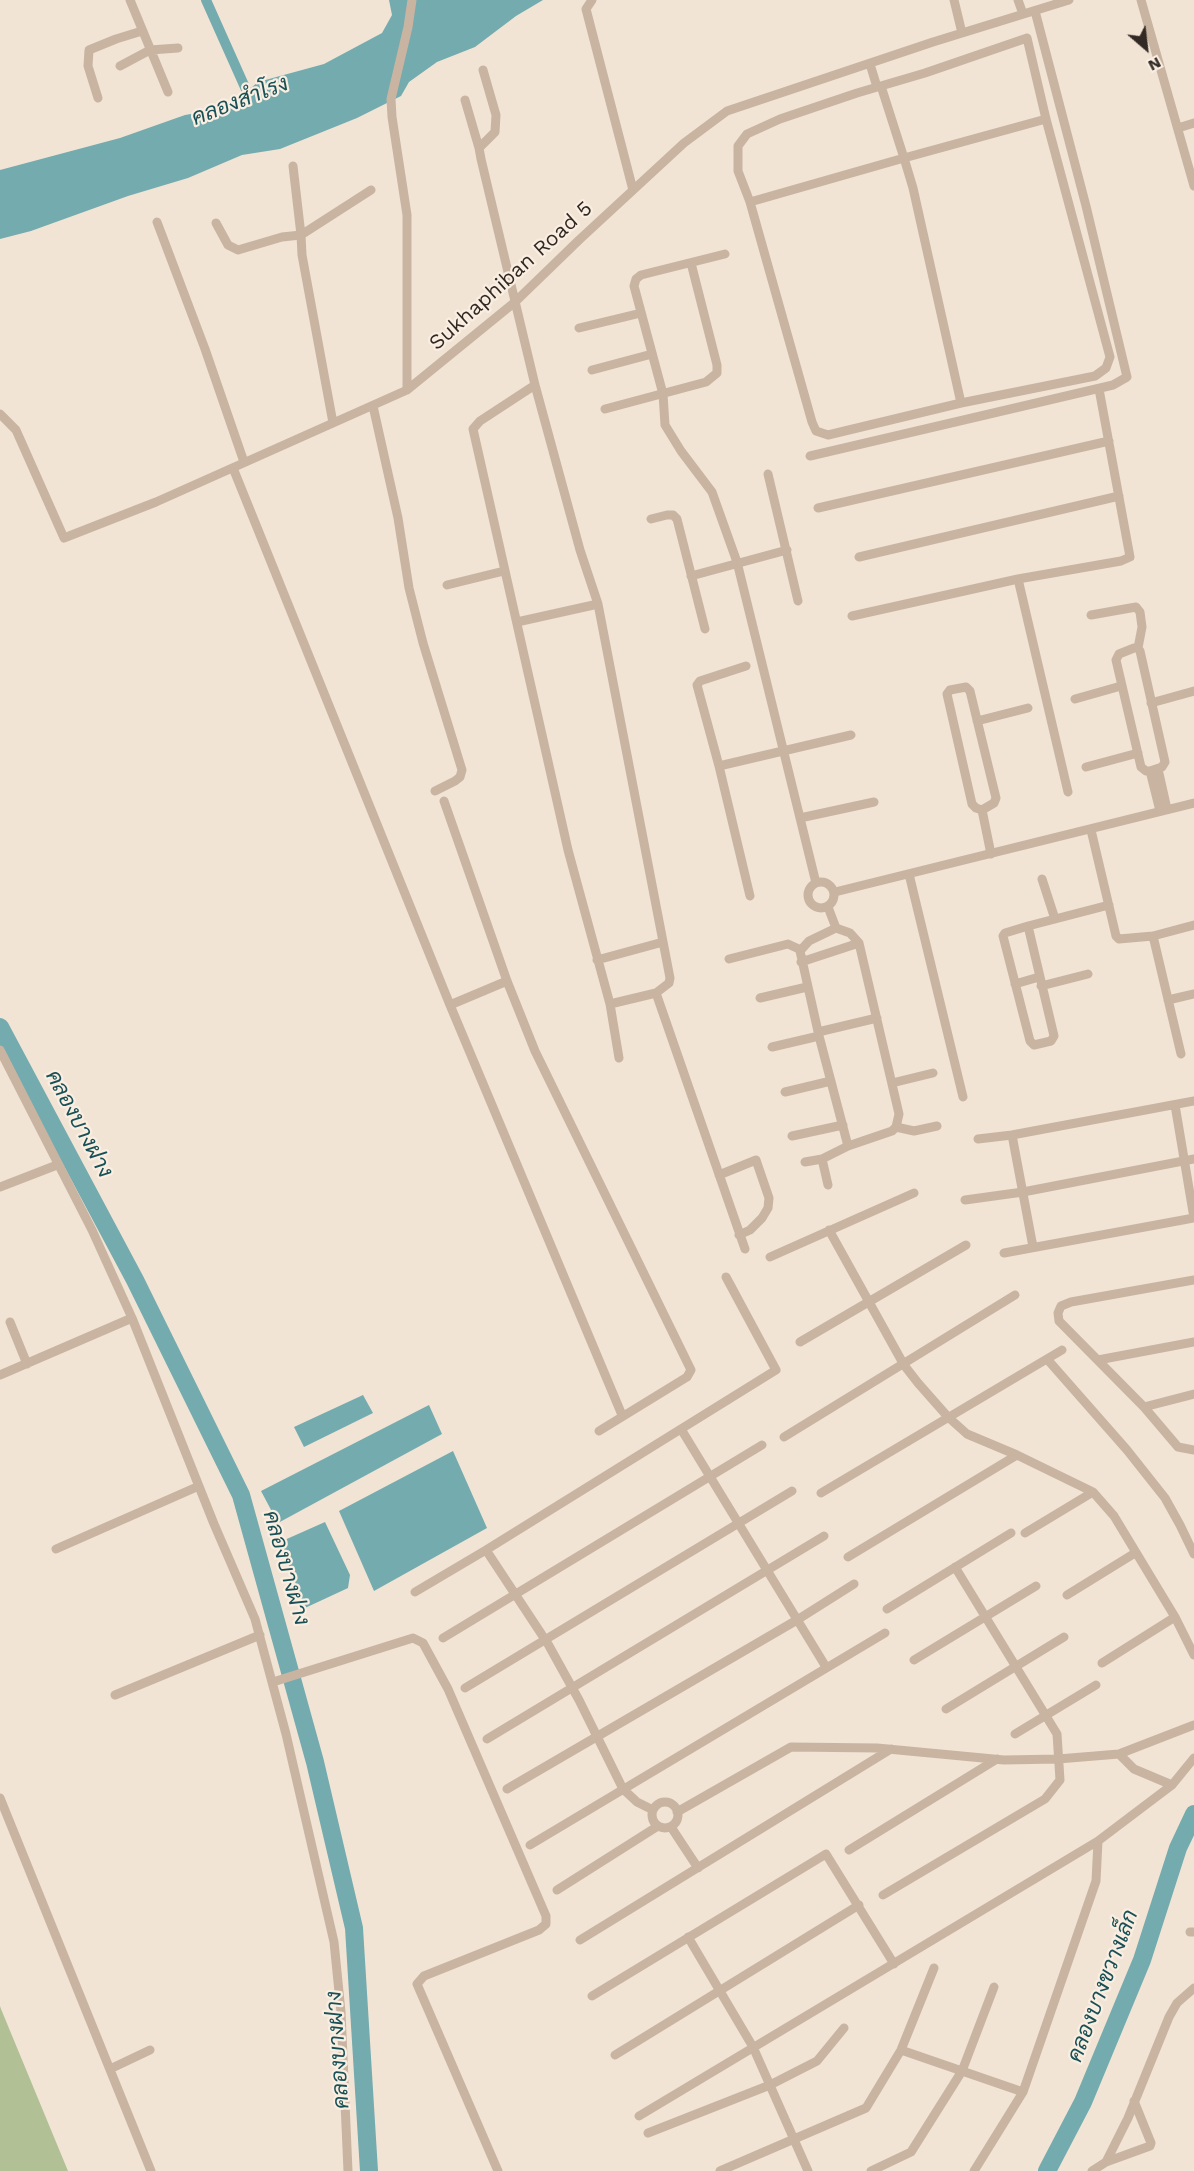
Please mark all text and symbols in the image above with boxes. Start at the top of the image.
north arrow [1116,18,1176,78]
text: N [1145,53,1164,76]
water label: คลองสำโรง [188,71,292,131]
street label: Sukhaphiban Road 5 [424,196,598,356]
water label: คลองบางฝาง [40,1066,118,1182]
water label: คลองบางฝาง [257,1508,315,1628]
water label: คลองบางขวางเล็ก [1062,1906,1144,2066]
water label: คลองบางฝาง [321,1990,355,2110]

